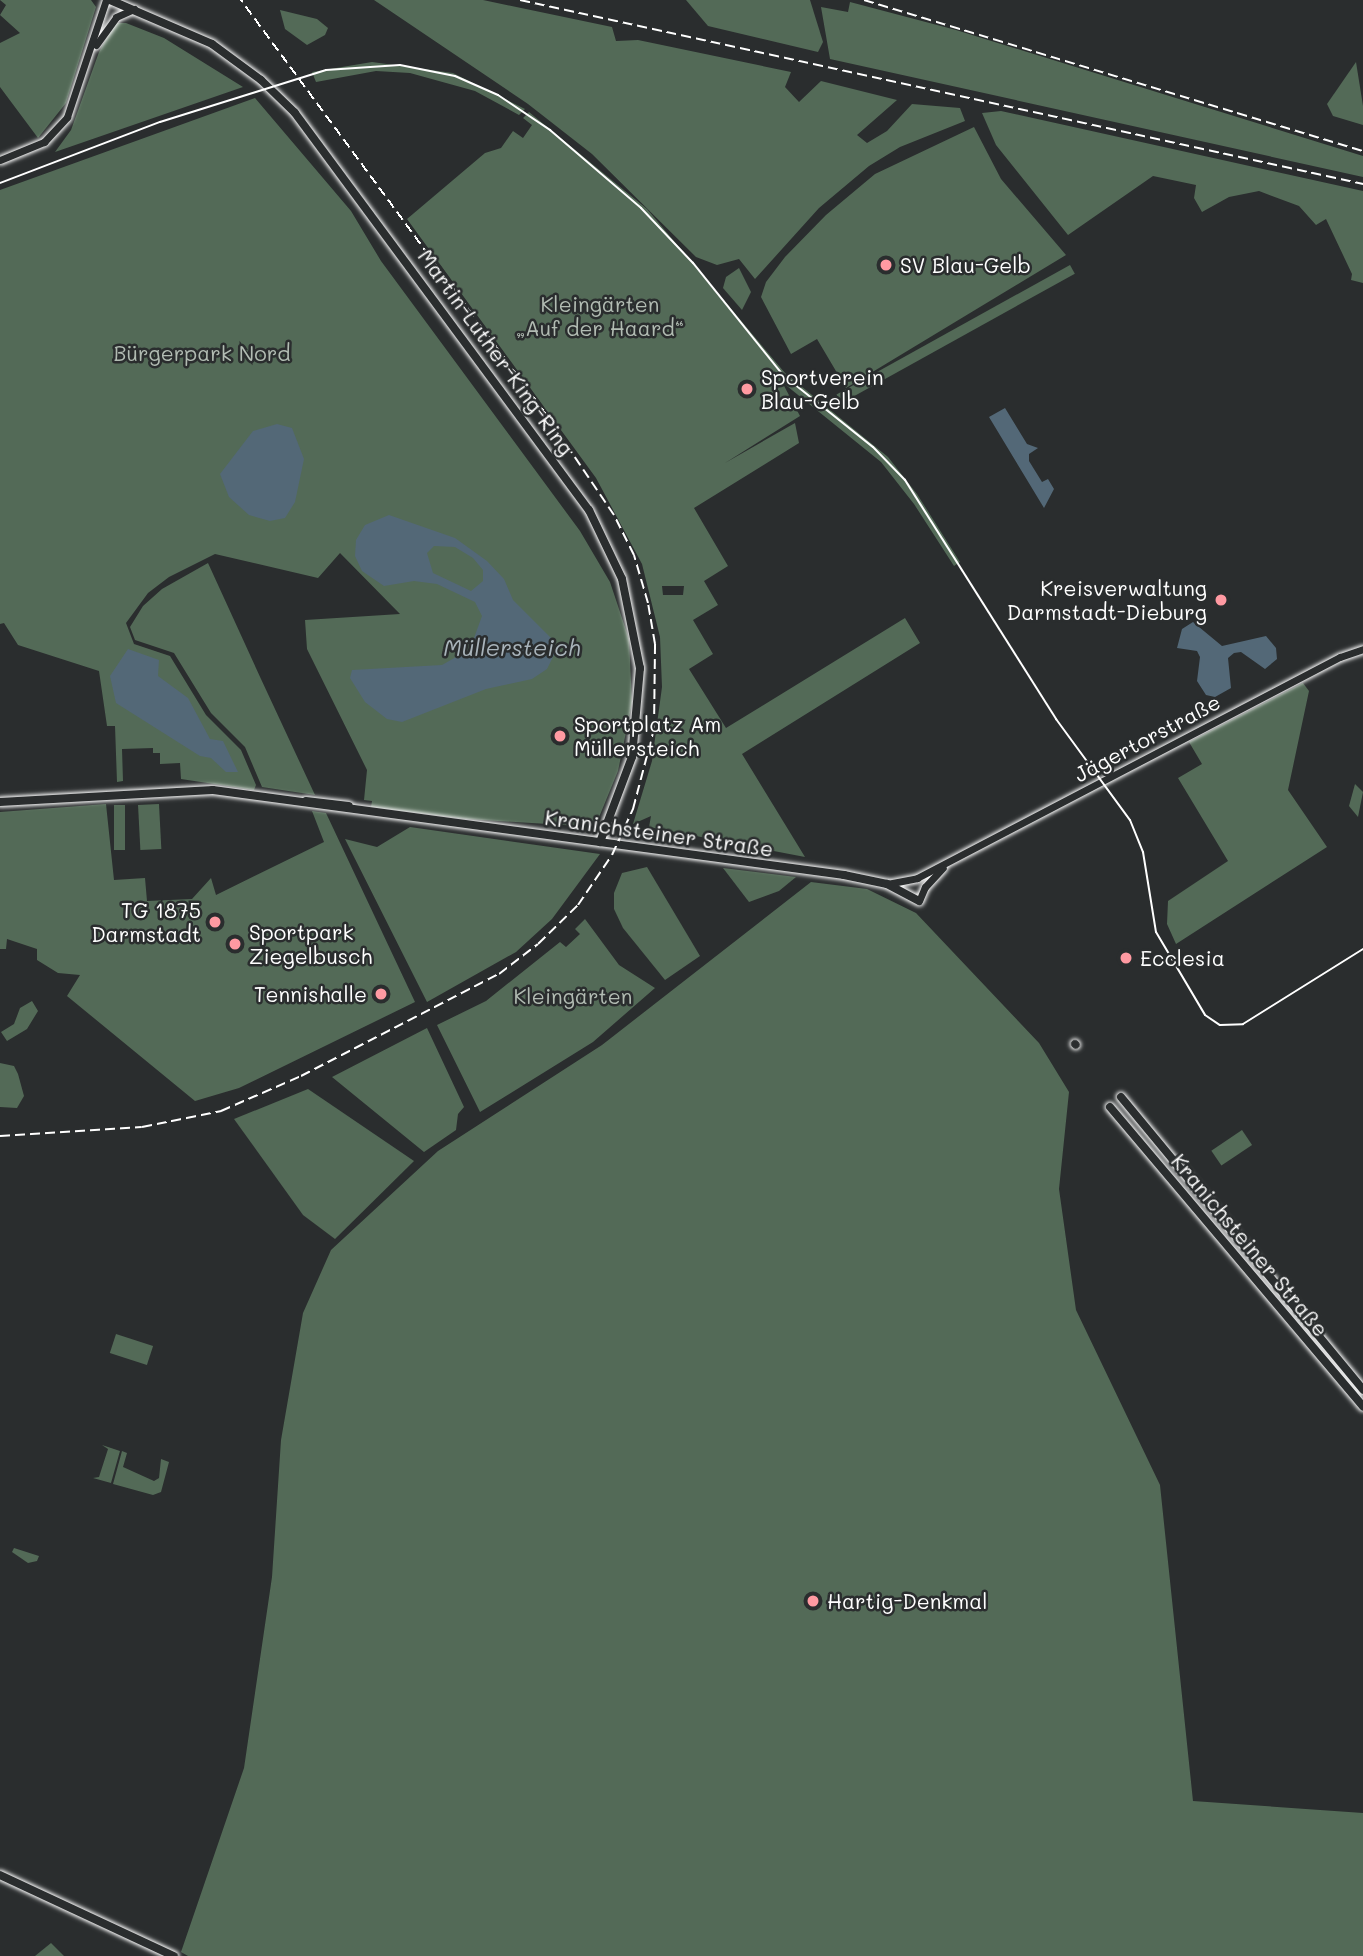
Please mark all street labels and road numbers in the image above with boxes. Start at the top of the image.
street label: Martin-Luther-King-Ring [413,244,579,460]
street label: Jägertorstraße [1070,689,1224,787]
street label: Kranichsteiner Straße [543,804,775,862]
street label: Kranichsteiner Straße [1166,1149,1334,1341]

